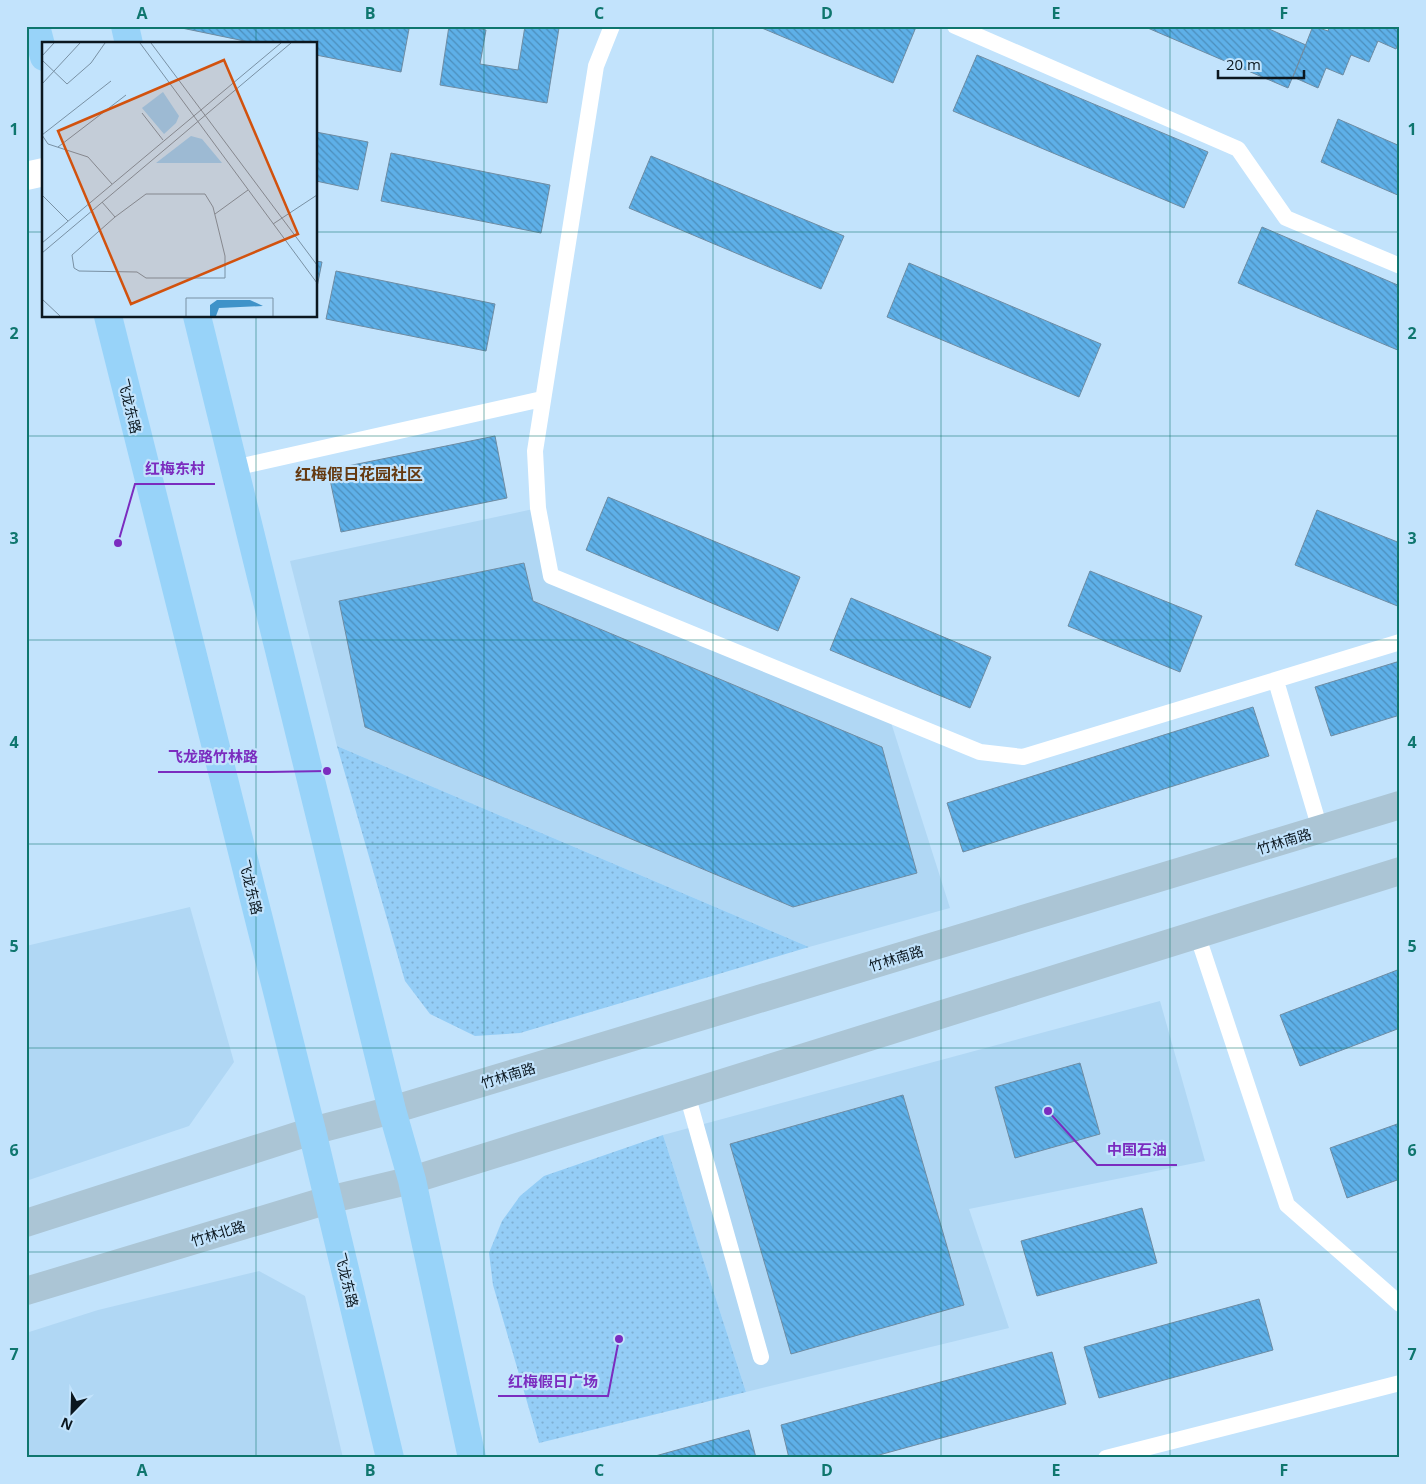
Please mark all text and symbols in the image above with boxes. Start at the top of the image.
text: A [136,2,148,24]
text: B [365,2,375,24]
text: C [594,2,604,24]
text: D [821,2,833,24]
text: E [1052,2,1061,24]
text: F [1280,2,1288,24]
inset map [42,42,318,318]
scale bar [1218,48,1305,80]
text: 20 m [1226,54,1261,74]
text: 1 [9,118,19,140]
text: 1 [1407,118,1417,140]
text: 2 [9,322,19,344]
text: 2 [1407,322,1417,344]
street label: 飞龙东路 [114,377,146,435]
callout: 红梅东村 [135,454,215,484]
text: 红梅东村 [145,458,205,478]
district label: 红梅假日花园社区 [295,463,423,485]
text: 3 [9,527,19,549]
text: 3 [1407,527,1417,549]
text: 4 [9,731,19,753]
text: 4 [1407,731,1417,753]
callout: 飞龙路竹林路 [158,742,268,772]
text: 飞龙路竹林路 [168,746,258,766]
street label: 竹林南路 [1254,824,1314,858]
street label: 飞龙东路 [235,858,267,916]
text: 5 [9,935,19,957]
text: 5 [1407,935,1417,957]
street label: 竹林南路 [866,941,926,975]
street label: 竹林南路 [478,1058,538,1092]
callout: 中国石油 [1097,1135,1177,1165]
text: 6 [9,1139,19,1161]
text: 中国石油 [1107,1139,1167,1159]
text: 6 [1407,1139,1417,1161]
street label: 竹林北路 [188,1216,248,1250]
street label: 飞龙东路 [331,1251,363,1309]
text: 7 [9,1343,19,1365]
text: 7 [1407,1343,1417,1365]
callout: 红梅假日广场 [498,1366,608,1396]
text: 红梅假日广场 [508,1371,598,1391]
north arrow [48,1386,98,1436]
text: N [58,1413,76,1435]
text: A [136,1459,148,1481]
text: B [365,1459,375,1481]
text: C [594,1459,604,1481]
text: D [821,1459,833,1481]
text: E [1052,1459,1061,1481]
text: F [1280,1459,1288,1481]

